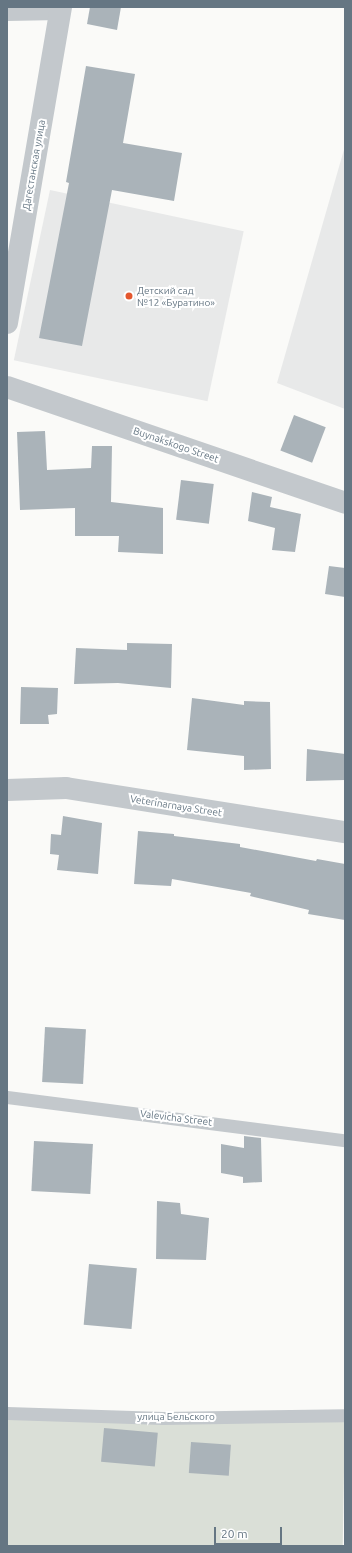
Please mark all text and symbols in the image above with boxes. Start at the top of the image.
street label: Дагестанская улица [20,119,48,211]
place label: Детский сад №12 «Буратино» [137,284,215,308]
marker: Детский сад №12 «Буратино» [124,291,134,301]
street label: Buynakskogo Street [132,425,220,465]
street label: Veterinarnaya Street [129,793,223,819]
street label: Valevicha Street [139,1108,213,1128]
street label: улица Бельского [137,1411,215,1423]
scale bar [216,1519,284,1545]
text: 20 m [221,1527,248,1540]

